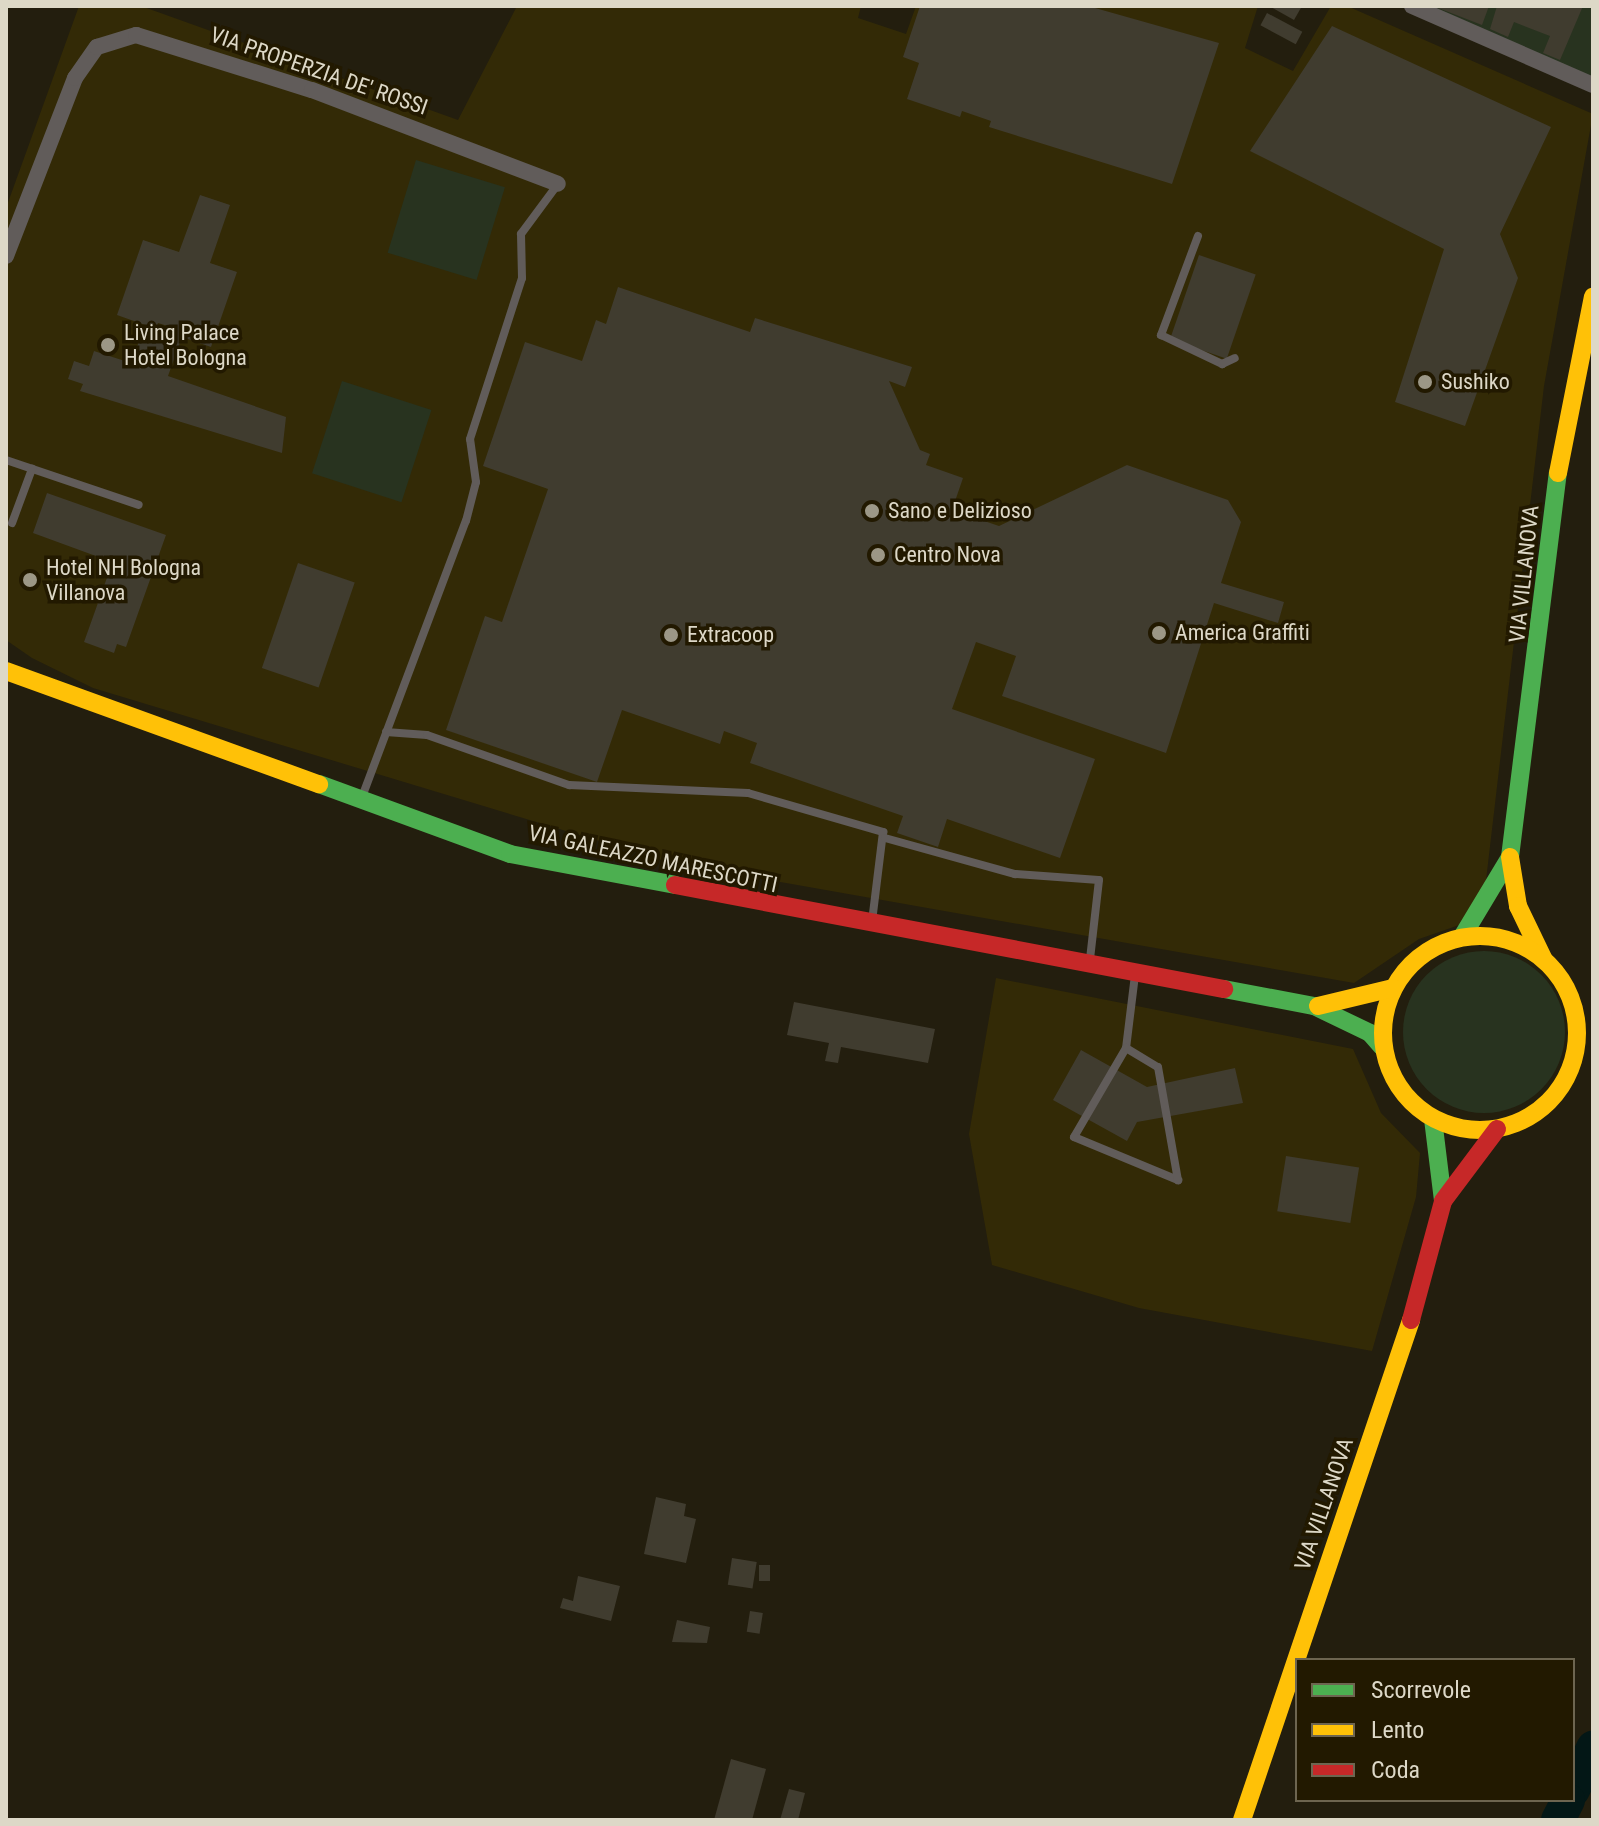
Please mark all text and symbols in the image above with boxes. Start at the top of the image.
street label: VIA PROPERZIA DE' ROSSI [207,21,431,121]
place label: Living Palace Hotel Bologna [124,319,247,370]
marker: Living Palace Hotel Bologna [99,336,117,354]
place label: Sushiko [1441,369,1510,395]
marker: Sushiko [1416,373,1434,391]
place label: Sano e Delizioso [888,498,1032,524]
marker: Sano e Delizioso [863,502,881,520]
street label: VIA VILLANOVA [1504,504,1544,644]
place label: Centro Nova [894,542,1001,568]
marker: Centro Nova [869,546,887,564]
place label: Hotel NH Bologna Villanova [46,554,201,606]
marker: Hotel NH Bologna Villanova [21,571,39,589]
place label: America Graffiti [1175,620,1310,646]
place label: Extracoop [687,622,774,648]
marker: America Graffiti [1150,624,1168,642]
marker: Extracoop [662,626,680,644]
street label: VIA GALEAZZO MARESCOTTI [526,820,780,898]
street label: VIA VILLANOVA [1289,1434,1359,1574]
legend [1295,1658,1575,1802]
text: Scorrevole [1371,1676,1471,1704]
text: Lento [1371,1716,1424,1744]
text: Coda [1371,1756,1420,1784]

